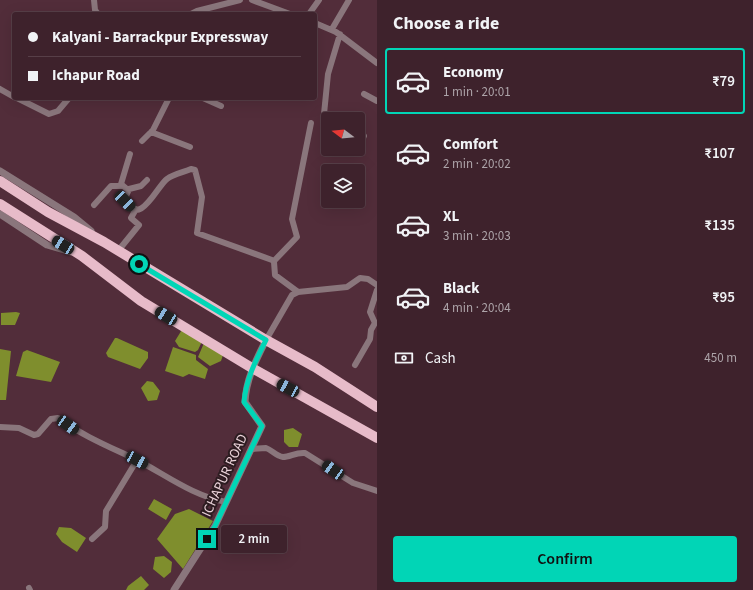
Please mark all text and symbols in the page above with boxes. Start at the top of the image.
text: Choose a ride [393,11,499,36]
text: Kalyani - Barrackpur Expressway [52,27,268,48]
text: Economy [443,62,504,83]
icon: car [395,63,431,99]
text: Ichapur Road [52,65,140,86]
text: ₹79 [712,71,735,92]
text: 1 min · 20:01 [443,83,511,101]
north arrow [321,112,365,156]
map controls [321,112,365,208]
text: Comfort [443,134,498,155]
icon: car [395,135,431,171]
text: ₹107 [704,143,735,164]
text: 2 min · 20:02 [443,155,511,173]
button: layers [321,164,365,208]
car [112,188,138,214]
text: XL [443,206,459,227]
icon: car [395,207,431,243]
text: ₹135 [704,215,735,236]
text: 3 min · 20:03 [443,227,511,245]
car [50,234,76,256]
route start [130,255,148,273]
text: Black [443,278,480,299]
icon: car [395,279,431,315]
text: ₹95 [712,287,735,308]
text: 4 min · 20:04 [443,299,511,317]
car [153,305,179,327]
icon: cash [393,347,415,369]
text: Cash [425,348,456,369]
text: 450 m [704,349,737,367]
car [275,377,301,399]
car [55,413,81,437]
street label: ICHAPUR ROAD [197,431,253,520]
car [124,449,150,471]
car [320,458,346,482]
callout: 2 min [221,525,287,553]
route end [198,530,216,548]
text: 2 min [239,530,269,548]
button: Confirm [393,536,737,582]

